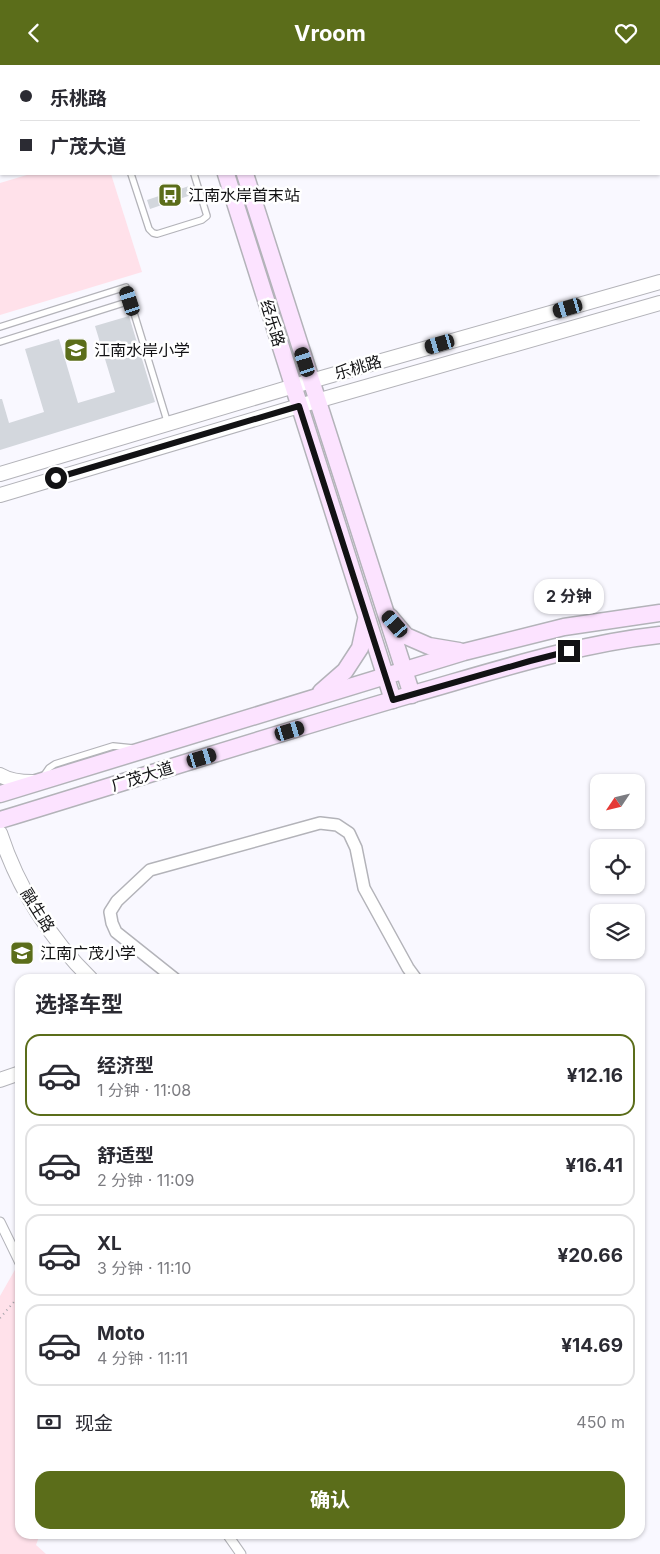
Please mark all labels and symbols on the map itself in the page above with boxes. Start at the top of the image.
bus stop icon: 江南水岸首末站 [157,182,183,208]
place label: 江南水岸首末站 [188,185,300,205]
car [118,284,141,318]
street label: 经乐路 [256,297,290,349]
car [551,297,584,319]
car [423,333,456,355]
school or university icon: 江南水岸小学 [63,337,89,363]
place label: 江南水岸小学 [94,340,190,360]
car [293,345,316,379]
street label: 乐桃路 [332,351,384,383]
route start [45,467,67,489]
callout: 2 分钟 [534,579,604,613]
car [379,608,410,640]
route end [558,640,580,662]
car [273,719,306,743]
car [185,746,218,770]
street label: 广茂大道 [108,757,176,795]
north arrow [590,774,645,829]
street label: 融生路 [17,884,59,936]
school or university icon: 江南广茂小学 [9,940,35,966]
place label: 江南广茂小学 [40,943,136,963]

